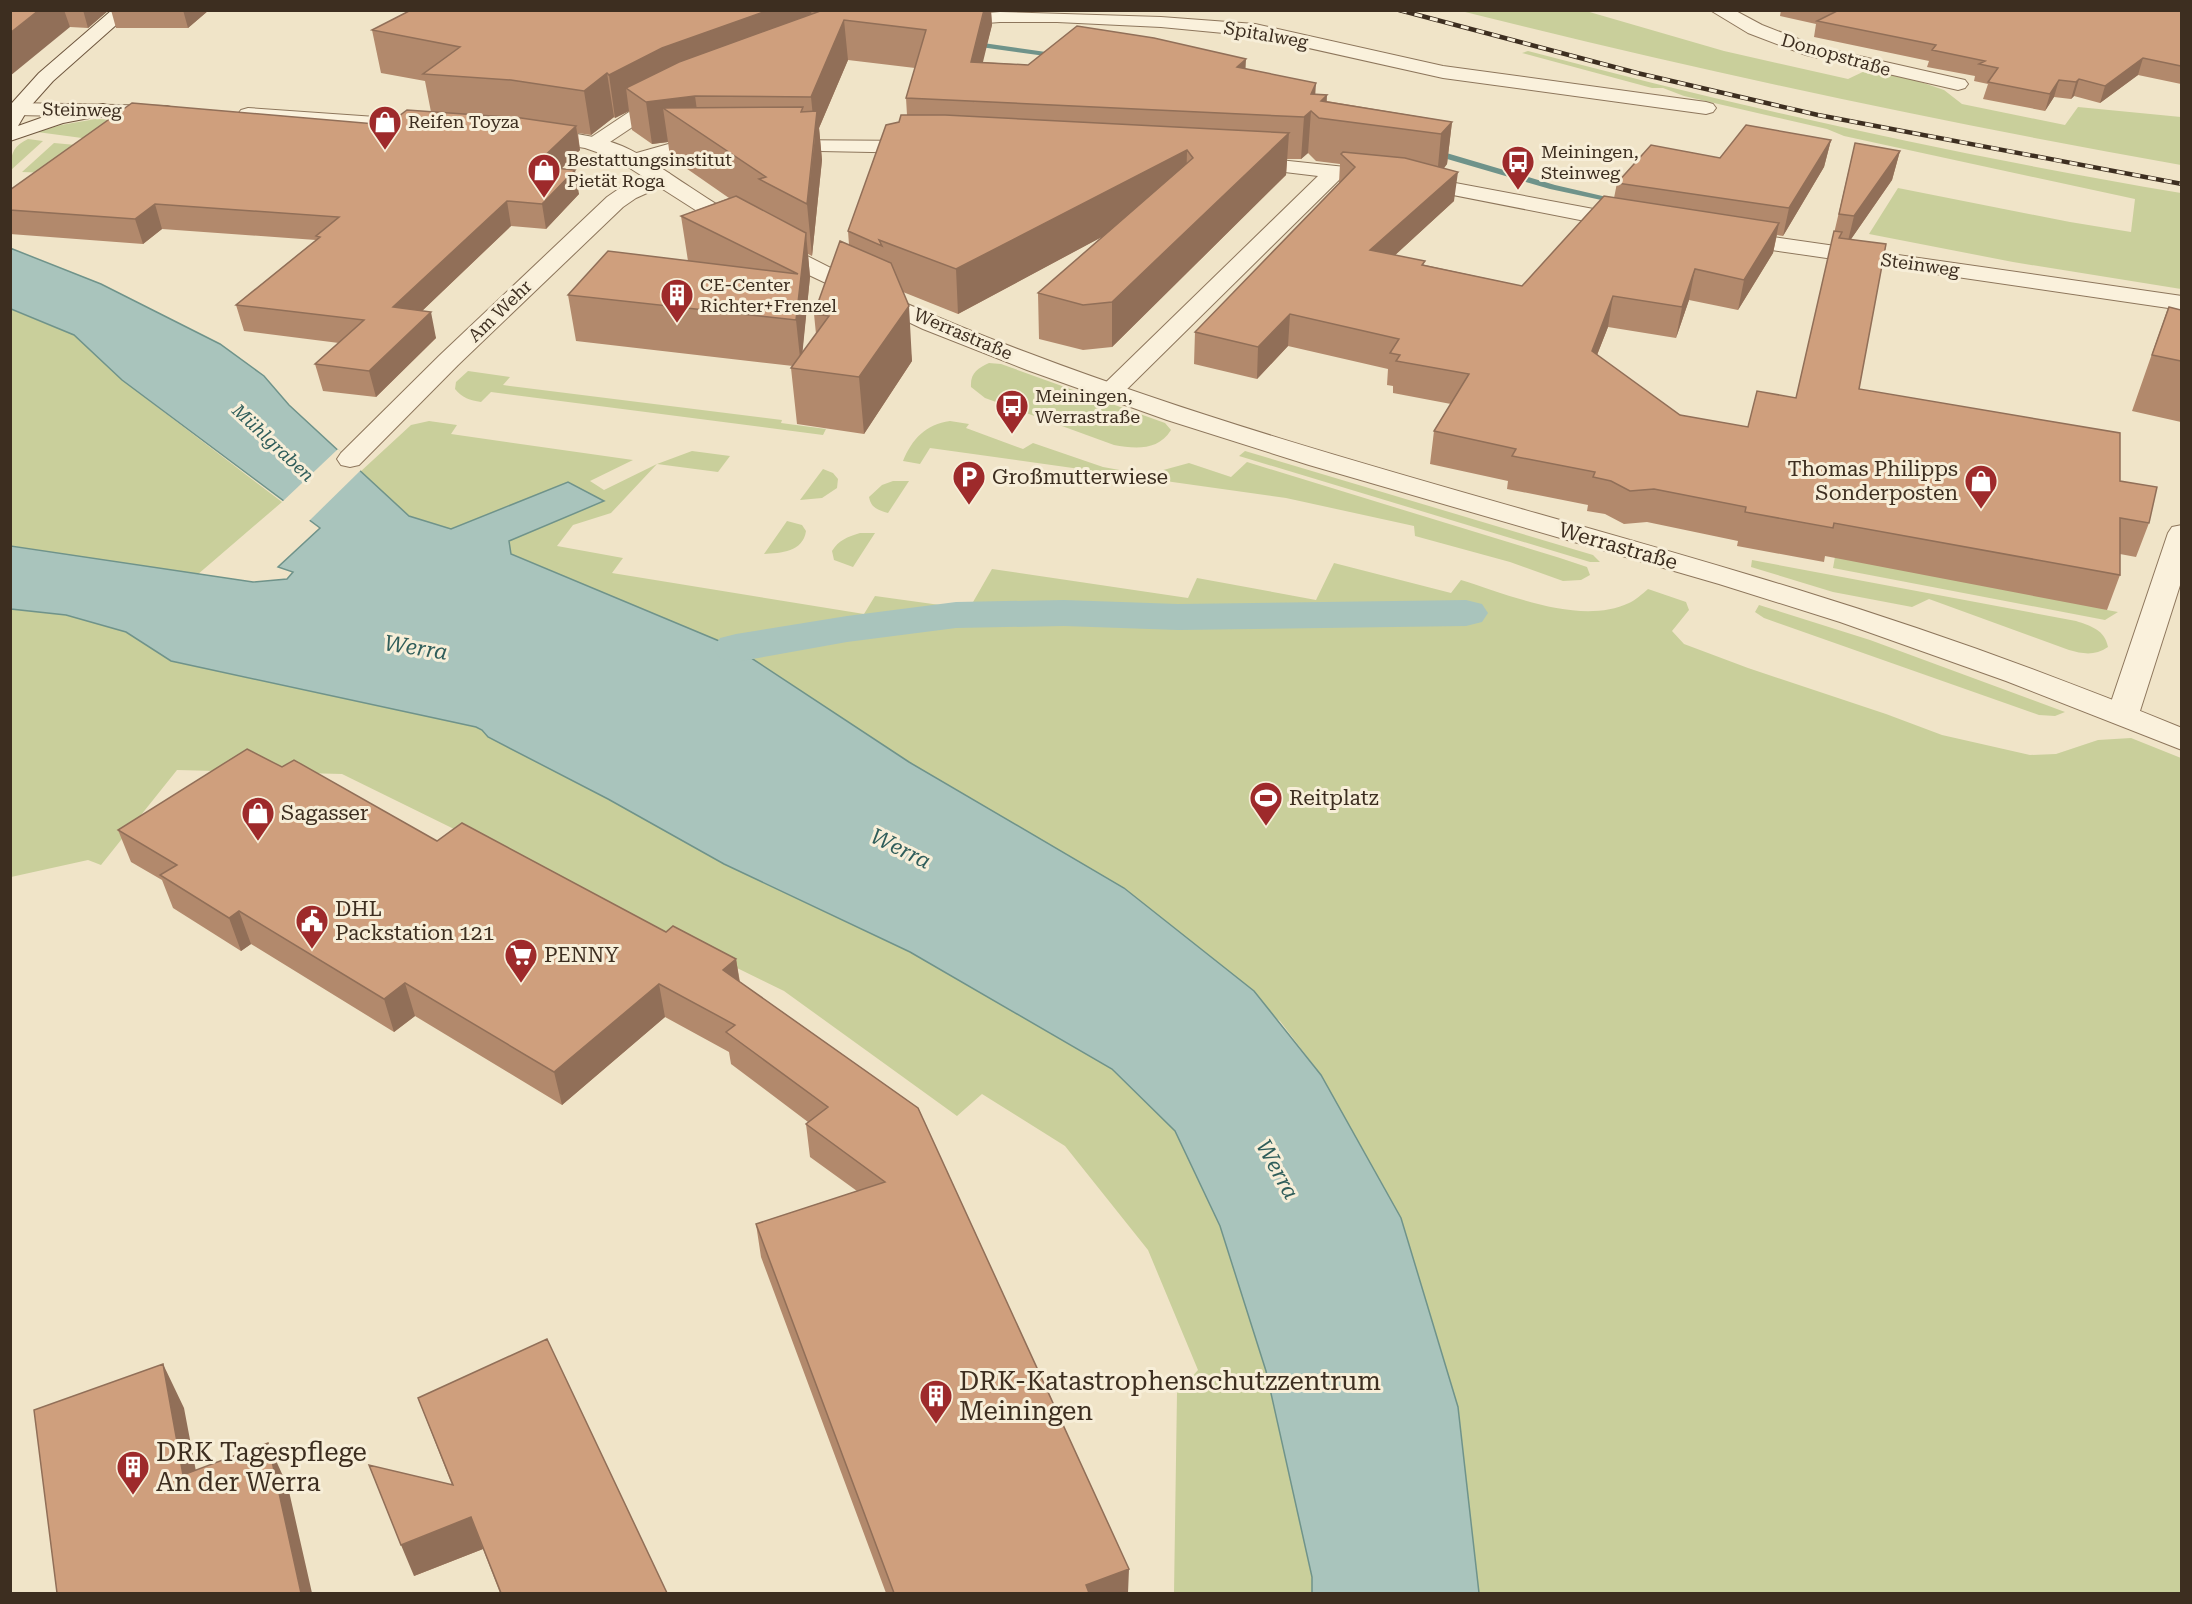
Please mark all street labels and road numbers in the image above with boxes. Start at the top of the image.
street label: Spitalweg [1222,17,1311,52]
street label: Donopstraße [1779,29,1893,80]
street label: Steinweg [42,98,123,121]
street label: Steinweg [1879,249,1962,281]
street label: Am Wehr [464,275,536,346]
street label: Werrastraße [911,303,1016,364]
street label: Werrastraße [1556,518,1680,574]

